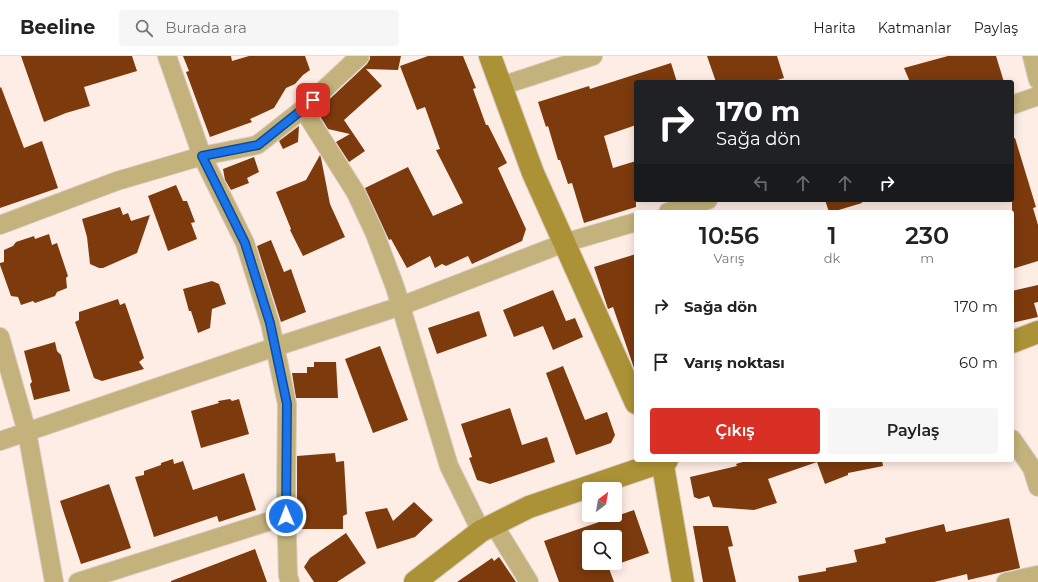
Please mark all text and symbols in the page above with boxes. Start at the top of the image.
search box [119,10,399,46]
text: Beeline [20,16,95,39]
icon: search [133,17,155,39]
text: Burada ara [165,18,247,37]
text: Harita [813,19,856,37]
text: Katmanlar [878,19,952,37]
text: Paylaş [974,19,1018,37]
pin [296,83,330,117]
icon: arrive [302,89,324,111]
text: 170 m [716,94,800,128]
icon: right [650,96,702,148]
text: Sağa dön [716,128,801,150]
icon: left [750,172,772,194]
icon: ahead [792,172,814,194]
icon: ahead [834,172,856,194]
icon: right [876,172,898,194]
text: 10:56 [699,221,759,250]
text: 1 [827,221,837,250]
text: 230 [905,221,949,250]
text: Varış [713,250,744,266]
text: dk [824,250,840,266]
text: m [920,250,934,266]
icon: right [650,295,672,317]
text: Sağa dön [684,297,757,316]
text: 170 m [954,297,998,316]
icon: arrive [650,351,672,373]
text: Varış noktası [684,353,785,372]
text: 60 m [959,353,998,372]
button: Çıkış [650,408,820,454]
button: Paylaş [828,408,998,454]
north arrow [582,482,622,522]
map controls [582,482,622,570]
position arrow [265,495,307,537]
button: search [582,530,622,570]

